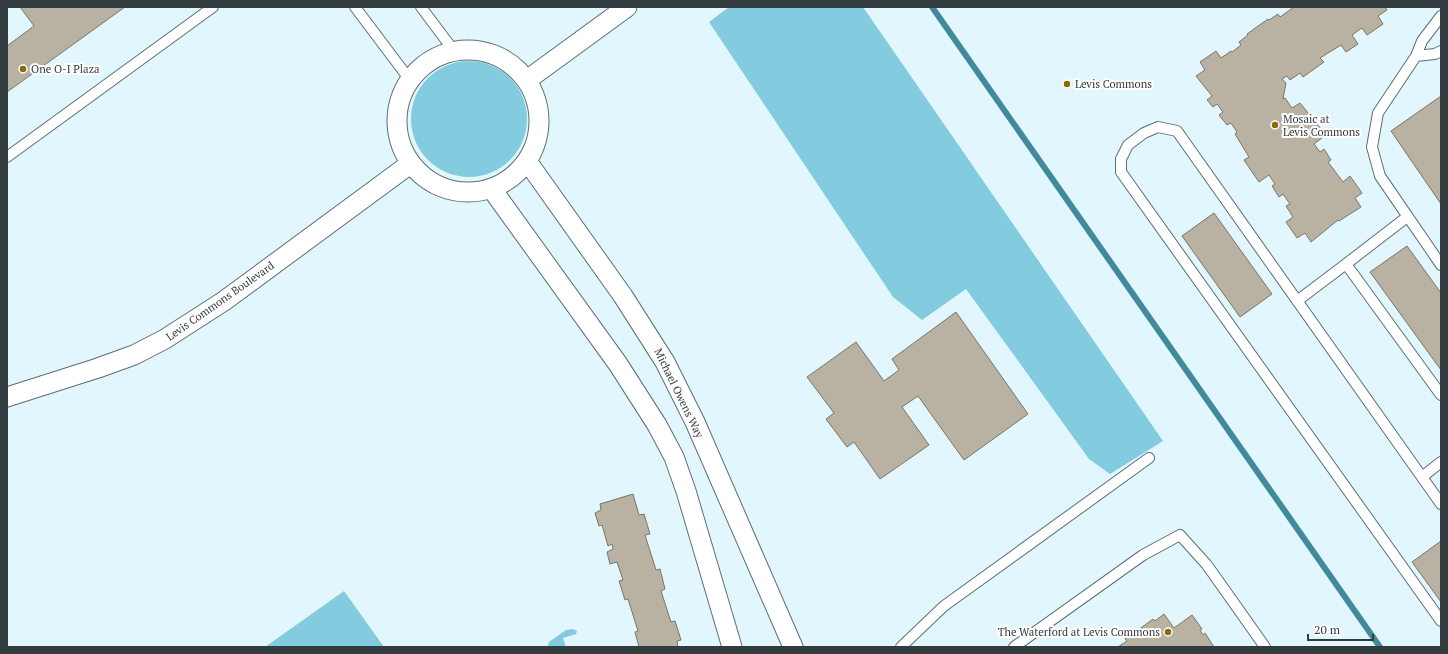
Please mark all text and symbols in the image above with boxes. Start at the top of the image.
place label: One O-I Plaza [31,62,100,76]
marker: One O-I Plaza [18,64,28,74]
place label: Levis Commons [1075,77,1152,91]
marker: Levis Commons [1062,79,1072,89]
place label: Mosaic at Levis Commons [1283,112,1360,139]
marker: Mosaic at Levis Commons [1270,120,1280,130]
street label: Levis Commons Boulevard [163,258,277,344]
street label: Michael Owens Way [651,346,707,440]
scale bar [1308,616,1373,642]
text: 20 m [1314,622,1341,637]
place label: The Waterford at Levis Commons [998,625,1160,639]
marker: The Waterford at Levis Commons [1163,627,1173,637]

